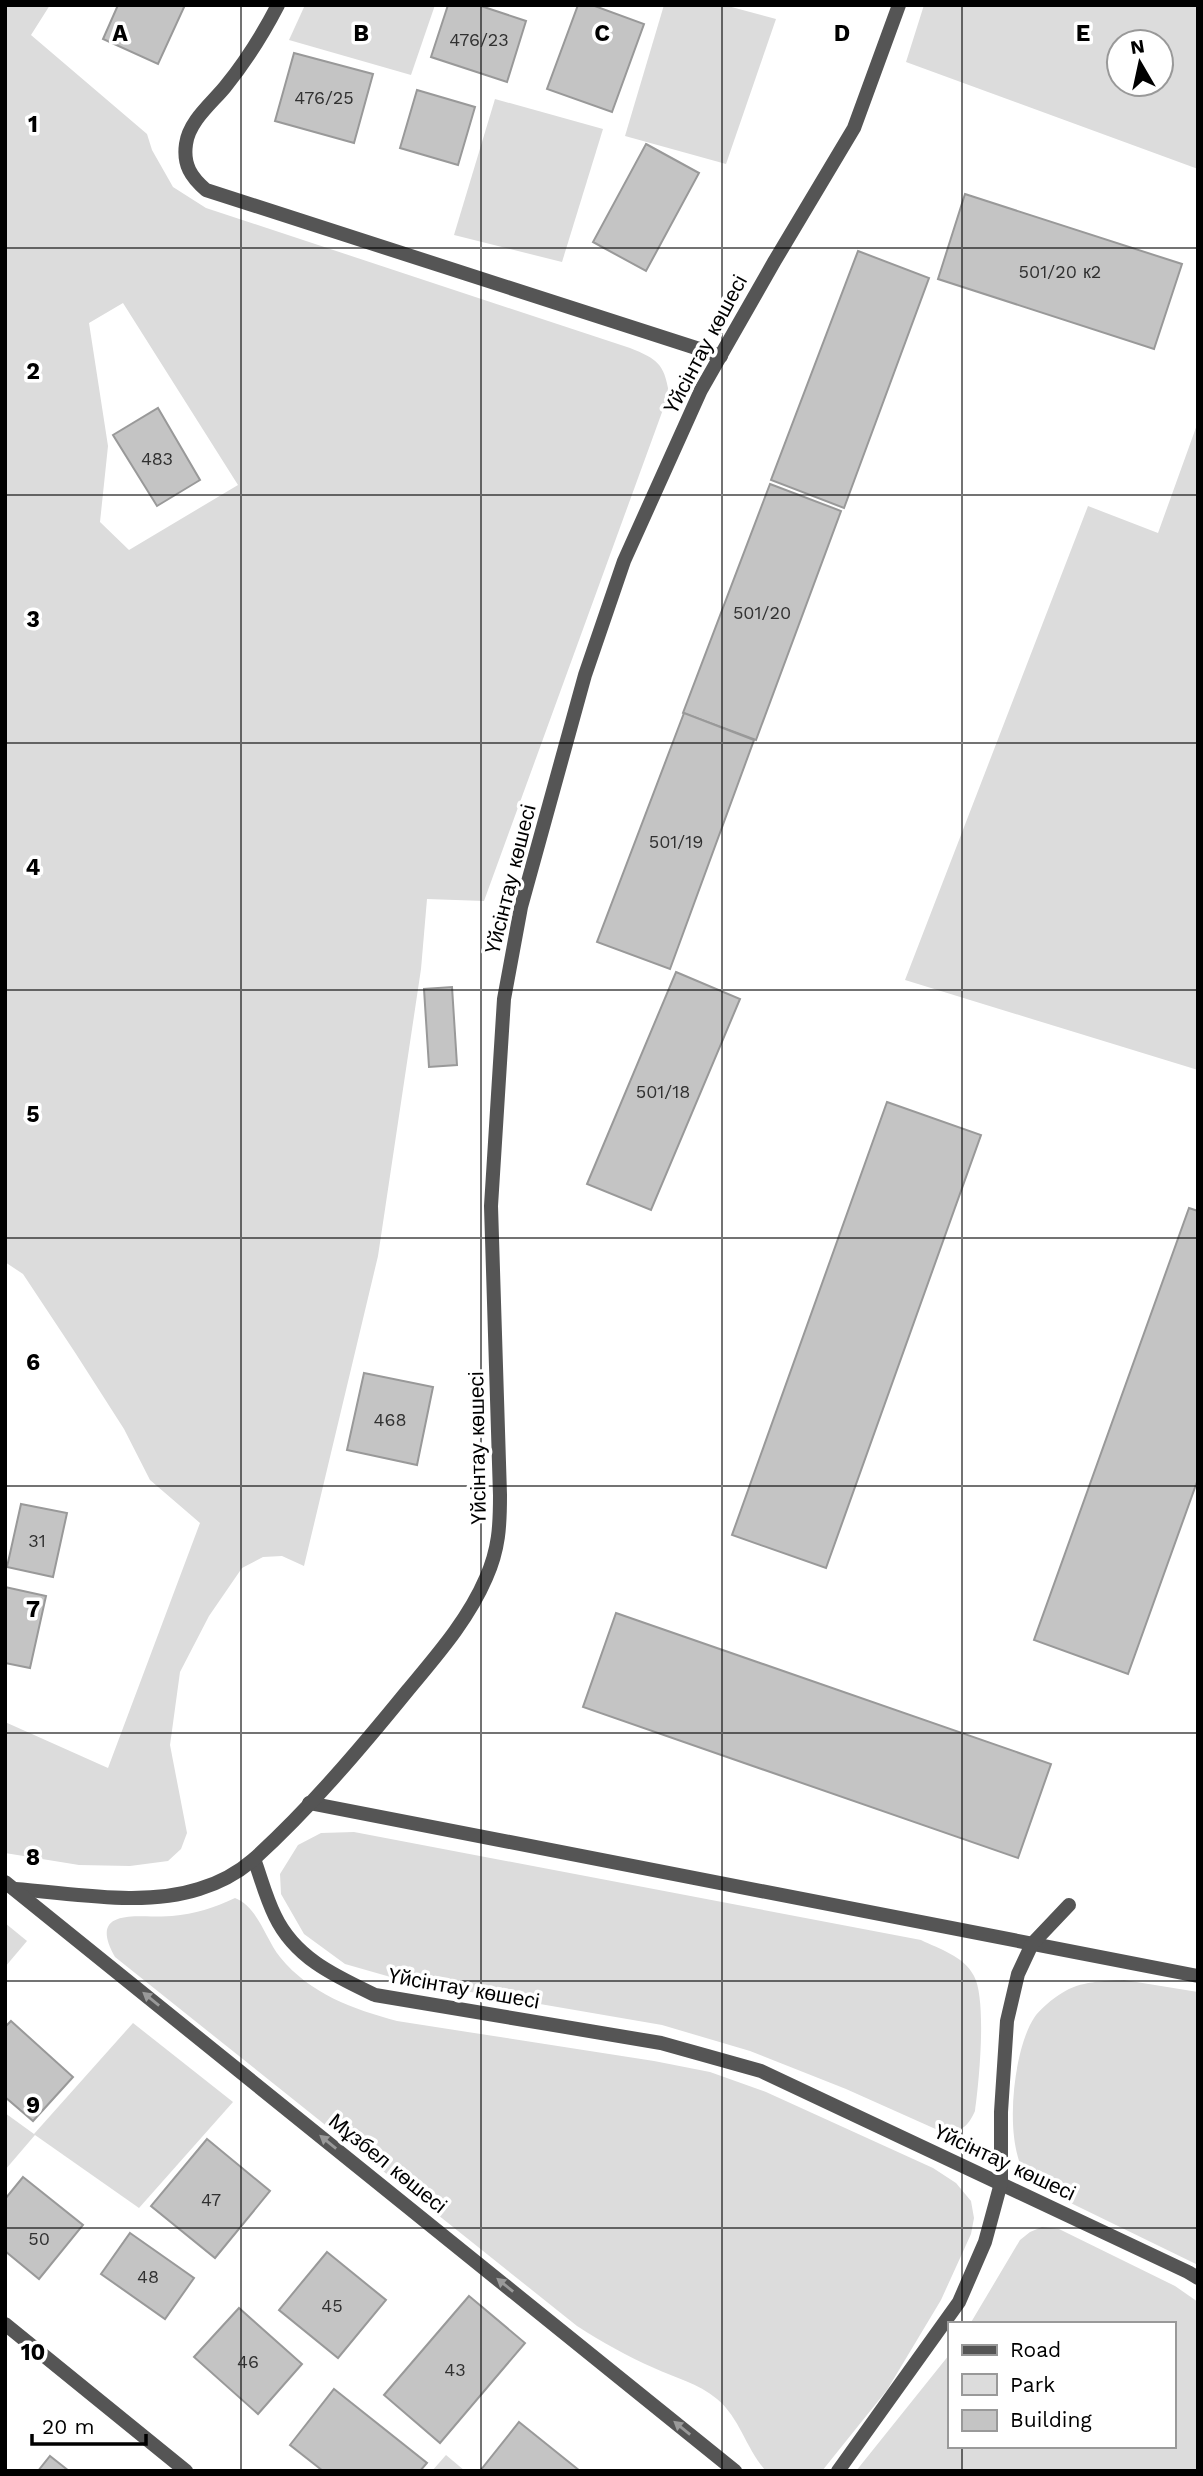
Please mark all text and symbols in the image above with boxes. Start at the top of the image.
text: A [112,20,128,47]
text: B [353,20,369,47]
text: C [594,20,610,47]
text: D [834,20,850,47]
text: E [1076,20,1090,47]
north arrow [1105,28,1175,98]
house number: 476/23 [449,29,509,50]
text: N [1129,34,1146,59]
house number: 476/25 [294,87,354,108]
text: 1 [28,111,38,138]
house number: 501/20 к2 [1019,261,1101,282]
street label: Үйсінтау көшесі [658,270,752,418]
text: 2 [26,358,40,385]
house number: 483 [141,448,173,469]
house number: 501/20 [733,602,791,623]
text: 3 [26,606,40,633]
street label: Үйсінтау көшесі [479,802,541,956]
house number: 501/19 [649,831,703,852]
text: 4 [26,854,41,881]
house number: 501/18 [636,1081,690,1102]
text: 5 [26,1101,40,1128]
text: 6 [26,1349,40,1376]
street label: Үйсінтау көшесі [463,1371,491,1525]
house number: 468 [373,1409,407,1430]
house number: 31 [28,1530,46,1551]
text: 7 [26,1596,40,1623]
text: 8 [26,1844,40,1871]
street label: Үйсінтау көшесі [386,1962,542,2014]
one-way arrow [143,1992,160,2007]
text: 9 [26,2092,40,2119]
street label: Мұзбел көшесі [324,2108,452,2218]
street label: Үйсінтау көшесі [930,2118,1080,2206]
one-way arrow [320,2135,337,2150]
house number: 47 [201,2189,221,2210]
house number: 50 [28,2228,50,2249]
house number: 48 [137,2266,159,2287]
one-way arrow [497,2278,514,2293]
house number: 45 [321,2295,343,2316]
legend [948,2322,1175,2448]
text: Road [1010,2337,1061,2362]
text: 10 [21,2339,45,2366]
house number: 46 [237,2351,259,2372]
house number: 43 [444,2359,466,2380]
text: Park [1010,2372,1055,2397]
scale bar [32,2402,145,2446]
text: Building [1010,2407,1092,2432]
text: 20 m [42,2414,94,2439]
one-way arrow [674,2421,691,2436]

